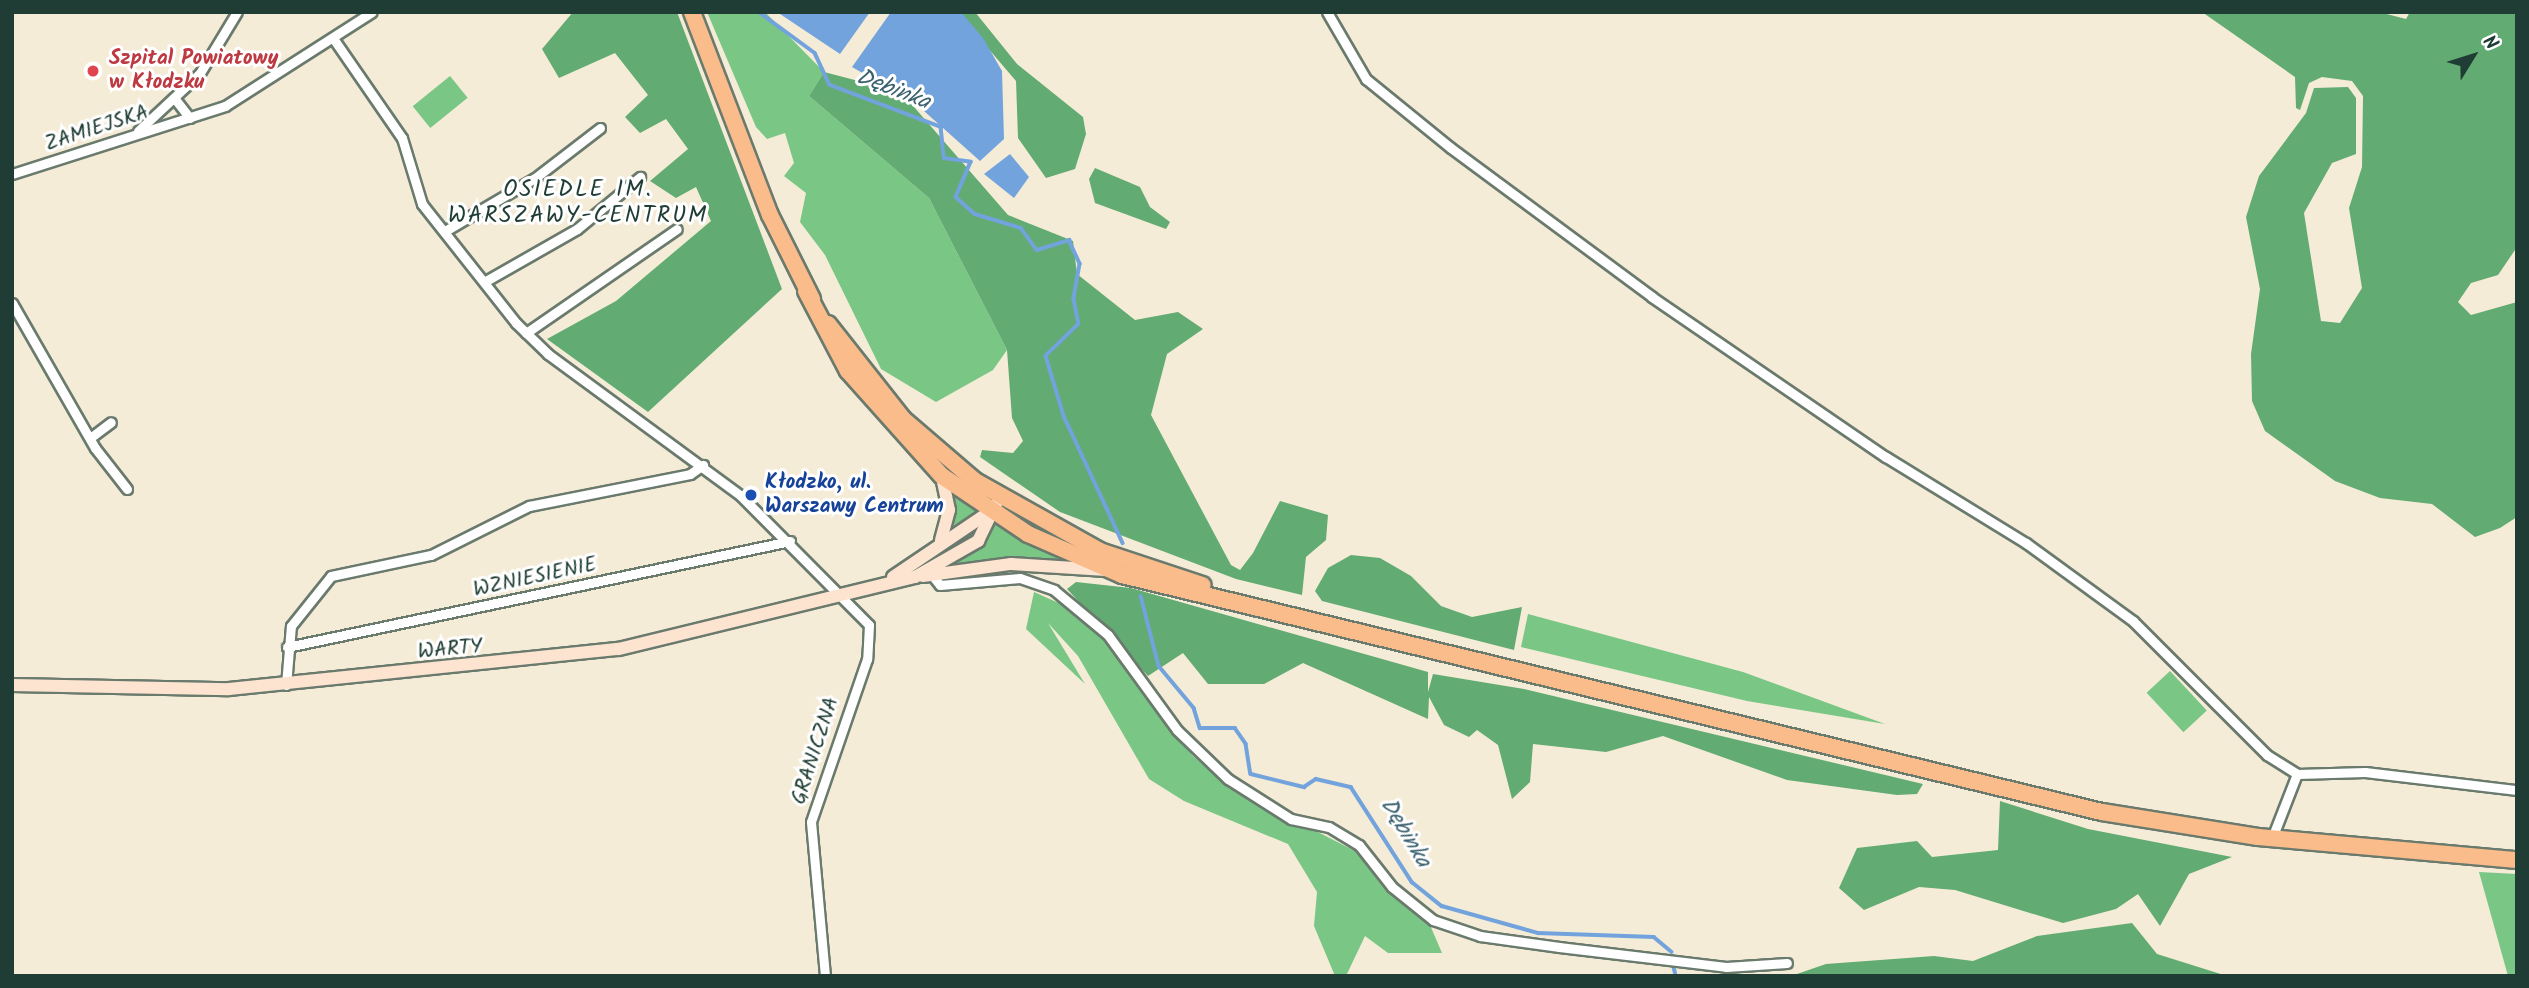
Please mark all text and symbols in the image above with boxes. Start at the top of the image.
north arrow [2438,21,2508,91]
text: N [2474,29,2505,57]
place label: Szpital Powiatowy w Kłodzku [109,46,278,96]
marker: Szpital Powiatowy w Kłodzku [83,61,103,81]
water label: Dębinka [852,63,934,117]
street label: ZAMIEJSKA [42,100,152,158]
district label: OSIEDLE IM. WARSZAWY-CENTRUM [450,176,706,230]
place label: Kłodzko, ul. Warszawy Centrum [765,470,944,520]
marker: Kłodzko, ul. Warszawy Centrum [743,487,759,503]
street label: WZNIESIENIE [471,553,599,603]
street label: WARTY [417,635,483,665]
street label: GRANICZNA [787,694,845,808]
water label: Dębinka [1374,793,1436,873]

